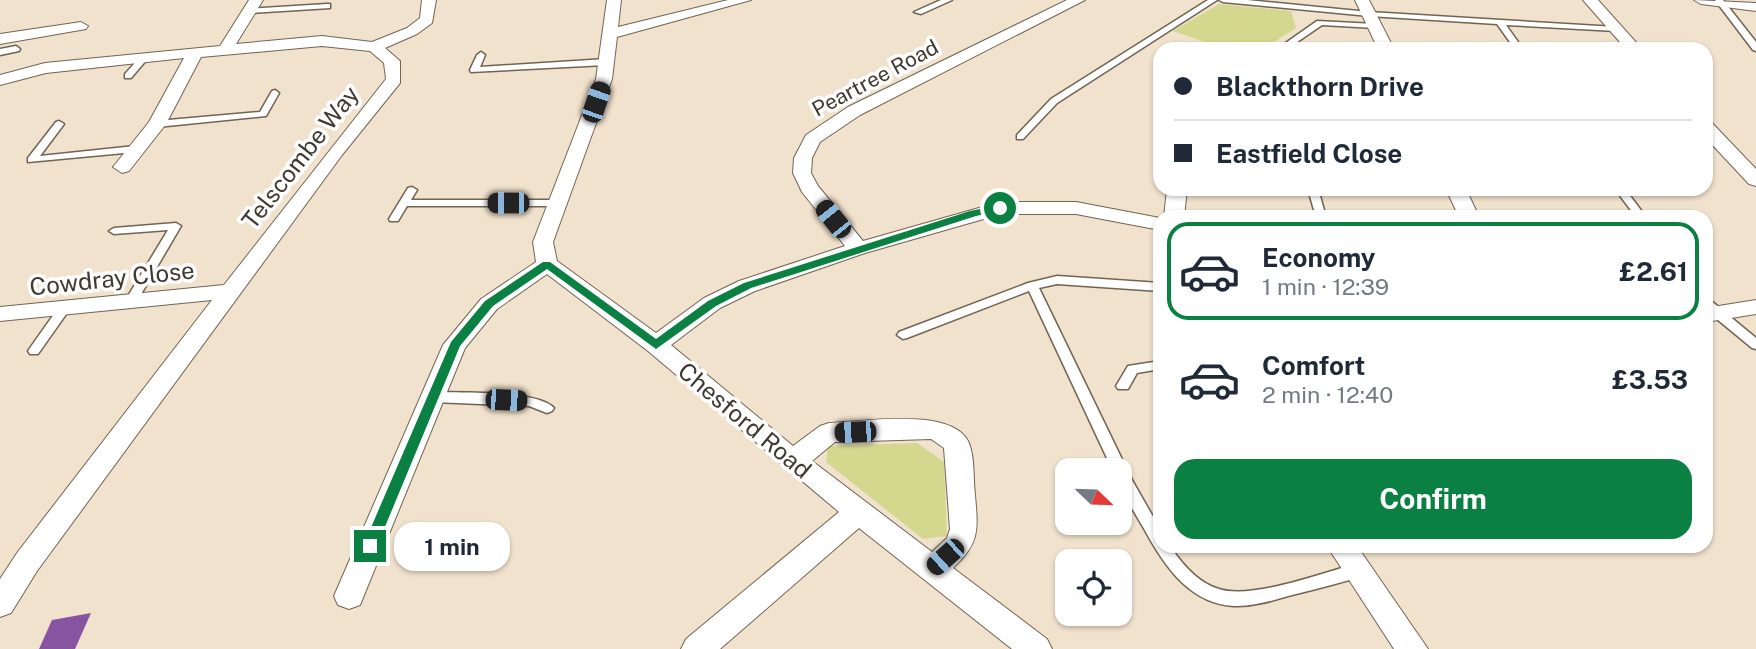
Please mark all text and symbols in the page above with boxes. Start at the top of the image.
street label: Peartree Road [808,34,942,122]
text: Blackthorn Drive [1216,71,1424,102]
car [580,79,613,125]
street label: Telscombe Way [236,80,364,234]
text: Eastfield Close [1216,138,1402,169]
route start [984,192,1016,224]
car [488,193,530,214]
car [812,196,855,242]
icon: car [1178,240,1241,303]
text: Economy [1262,242,1375,273]
street label: Cowdray Close [28,255,196,301]
text: £2.61 [1619,256,1688,287]
text: 1 min · 12:39 [1262,273,1389,300]
icon: car [1178,348,1241,411]
text: Comfort [1262,350,1365,381]
street label: Chesford Road [673,356,817,484]
text: £3.53 [1612,364,1688,395]
text: 2 min · 12:40 [1262,381,1393,408]
car [485,389,528,411]
car [834,421,877,443]
north arrow [1055,458,1132,536]
map controls [1055,458,1132,626]
button: Confirm [1174,459,1692,539]
callout: 1 min [394,522,510,570]
route end [354,530,386,562]
text: 1 min [424,533,480,560]
car [923,535,968,579]
button: locate [1055,549,1132,626]

